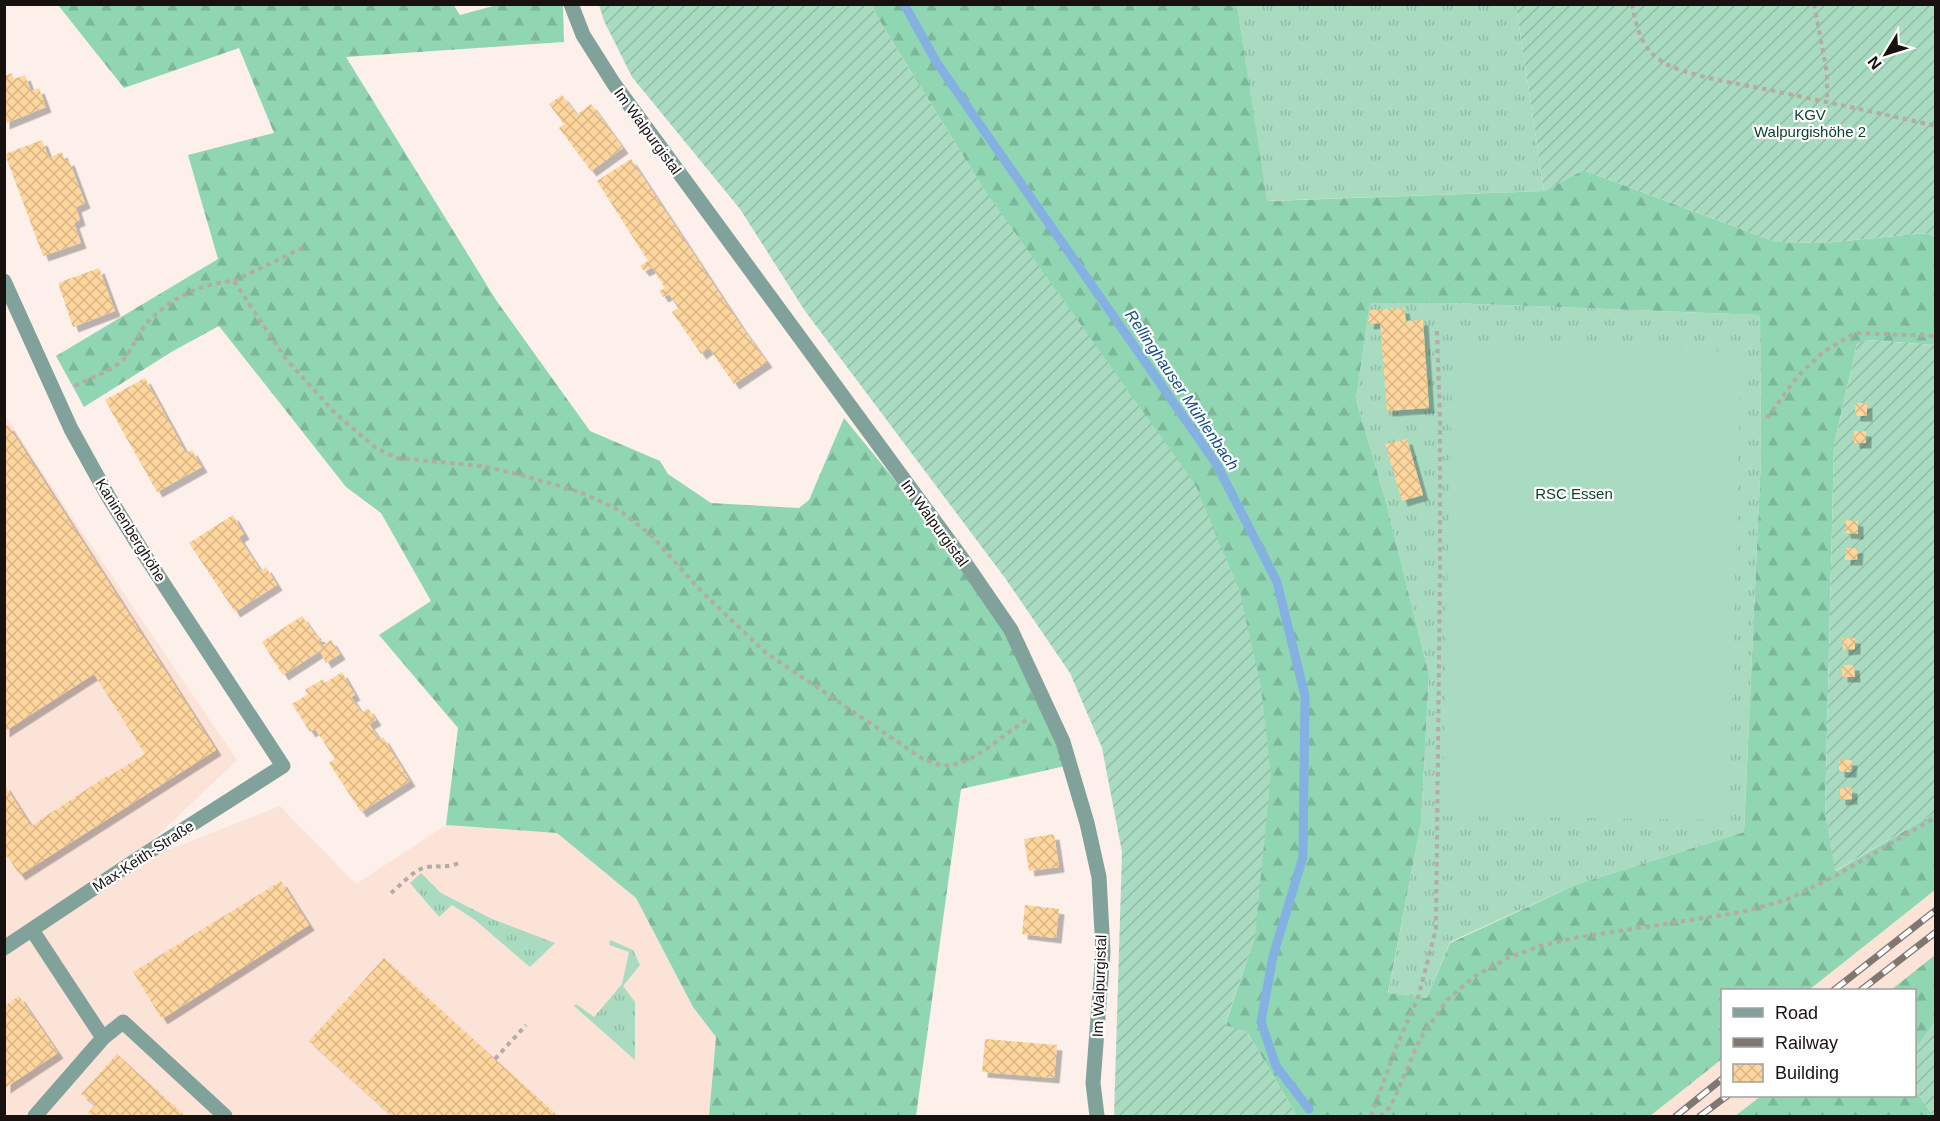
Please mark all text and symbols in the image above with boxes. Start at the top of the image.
north arrow [1856,24,1916,84]
text: N [1864,53,1885,73]
street label: Im Walpurgistal [611,84,685,178]
park label: KGV Walpurgishöhe 2 [1754,106,1866,140]
water label: Rellinghauser Mühlenbach [1122,307,1242,473]
street label: Kaninenberghöhe [92,475,170,585]
street label: Im Walpurgistal [898,476,972,570]
park label: RSC Essen [1535,485,1613,502]
street label: Max-Keith-Straße [89,817,197,895]
street label: Im Walpurgistal [1089,934,1109,1038]
legend [1721,989,1916,1097]
text: Road [1775,1003,1818,1023]
text: Railway [1775,1033,1838,1053]
text: Building [1775,1063,1839,1083]

